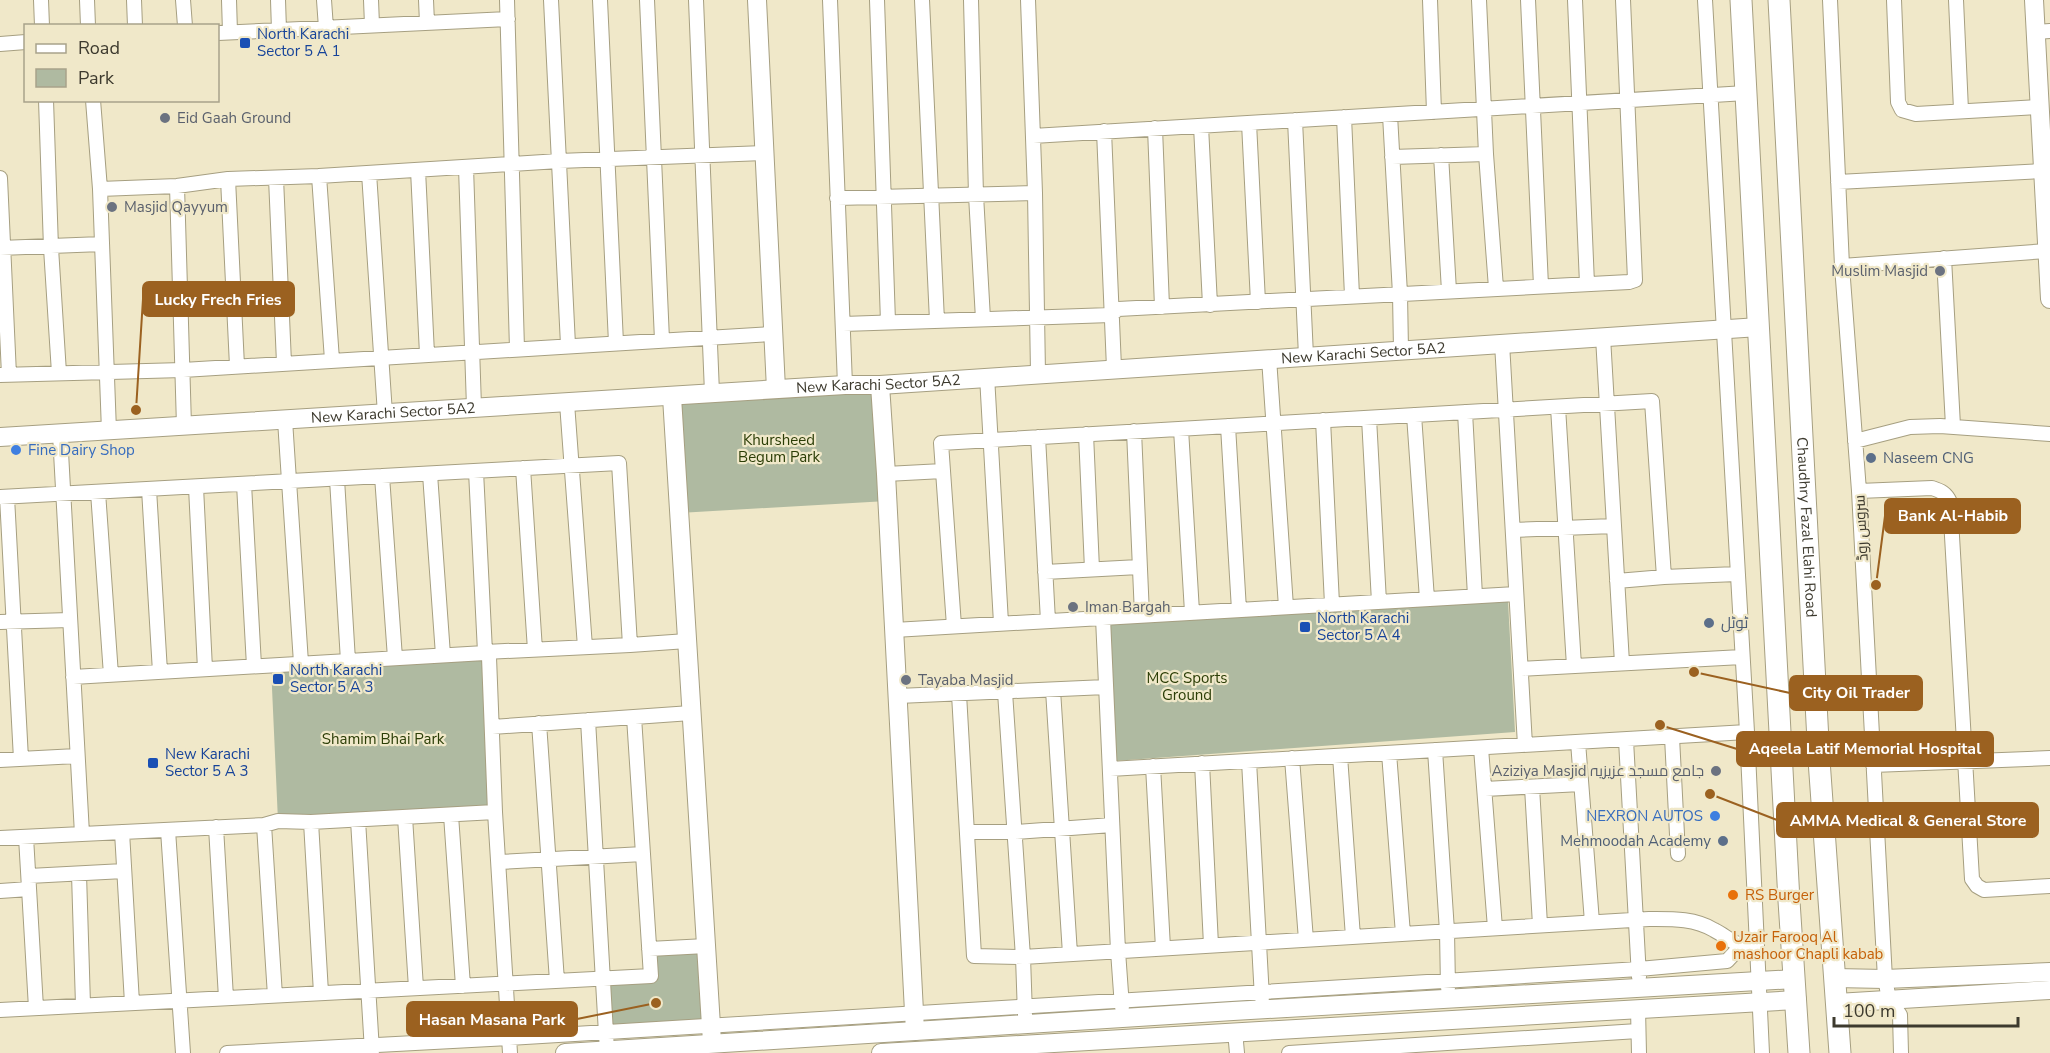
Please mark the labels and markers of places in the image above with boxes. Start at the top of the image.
place label: North Karachi Sector 5 A 1 [257,24,349,61]
marker: North Karachi Sector 5 A 1 [238,36,252,50]
place label: Eid Gaah Ground [177,108,291,128]
marker: Eid Gaah Ground [158,111,172,125]
place label: Masjid Qayyum [124,197,228,217]
marker: Masjid Qayyum [105,200,119,214]
place label: Muslim Masjid [1831,261,1928,281]
marker: Muslim Masjid [1933,264,1947,278]
callout: Lucky Frech Fries [143,282,294,316]
place label: Fine Dairy Shop [28,440,135,460]
marker: Fine Dairy Shop [9,443,23,457]
place label: Naseem CNG [1883,448,1974,468]
marker: Naseem CNG [1864,451,1878,465]
callout: Bank Al-Habib [1885,499,2020,533]
place label: Iman Bargah [1085,597,1171,617]
marker: Iman Bargah [1066,600,1080,614]
place label: North Karachi Sector 5 A 4 [1317,608,1409,645]
place label: ٹوٹل [1721,613,1748,633]
marker: ٹوٹل [1702,616,1716,630]
marker: North Karachi Sector 5 A 4 [1298,620,1312,634]
place label: North Karachi Sector 5 A 3 [290,660,382,697]
place label: Tayaba Masjid [918,670,1014,690]
marker: North Karachi Sector 5 A 3 [271,672,285,686]
marker: Tayaba Masjid [899,673,913,687]
callout: City Oil Trader [1790,676,1922,710]
callout: Aqeela Latif Memorial Hospital [1737,732,1993,766]
place label: New Karachi Sector 5 A 3 [165,744,250,781]
marker: New Karachi Sector 5 A 3 [146,756,160,770]
place label: Aziziya Masjid جامع مسجد عزیزیہ [1492,761,1704,782]
marker: Aziziya Masjid جامع مسجد عزیزیہ [1709,764,1723,778]
callout: AMMA Medical & General Store [1777,803,2038,837]
place label: NEXRON AUTOS [1586,806,1703,826]
marker: NEXRON AUTOS [1708,809,1722,823]
place label: Mehmoodah Academy [1560,831,1711,851]
marker: Mehmoodah Academy [1716,834,1730,848]
place label: RS Burger [1745,885,1815,905]
marker: RS Burger [1726,888,1740,902]
place label: Uzair Farooq Al mashoor Chapli kabab [1733,927,1884,964]
marker: Uzair Farooq Al mashoor Chapli kabab [1714,939,1728,953]
callout: Hasan Masana Park [407,1002,577,1036]

